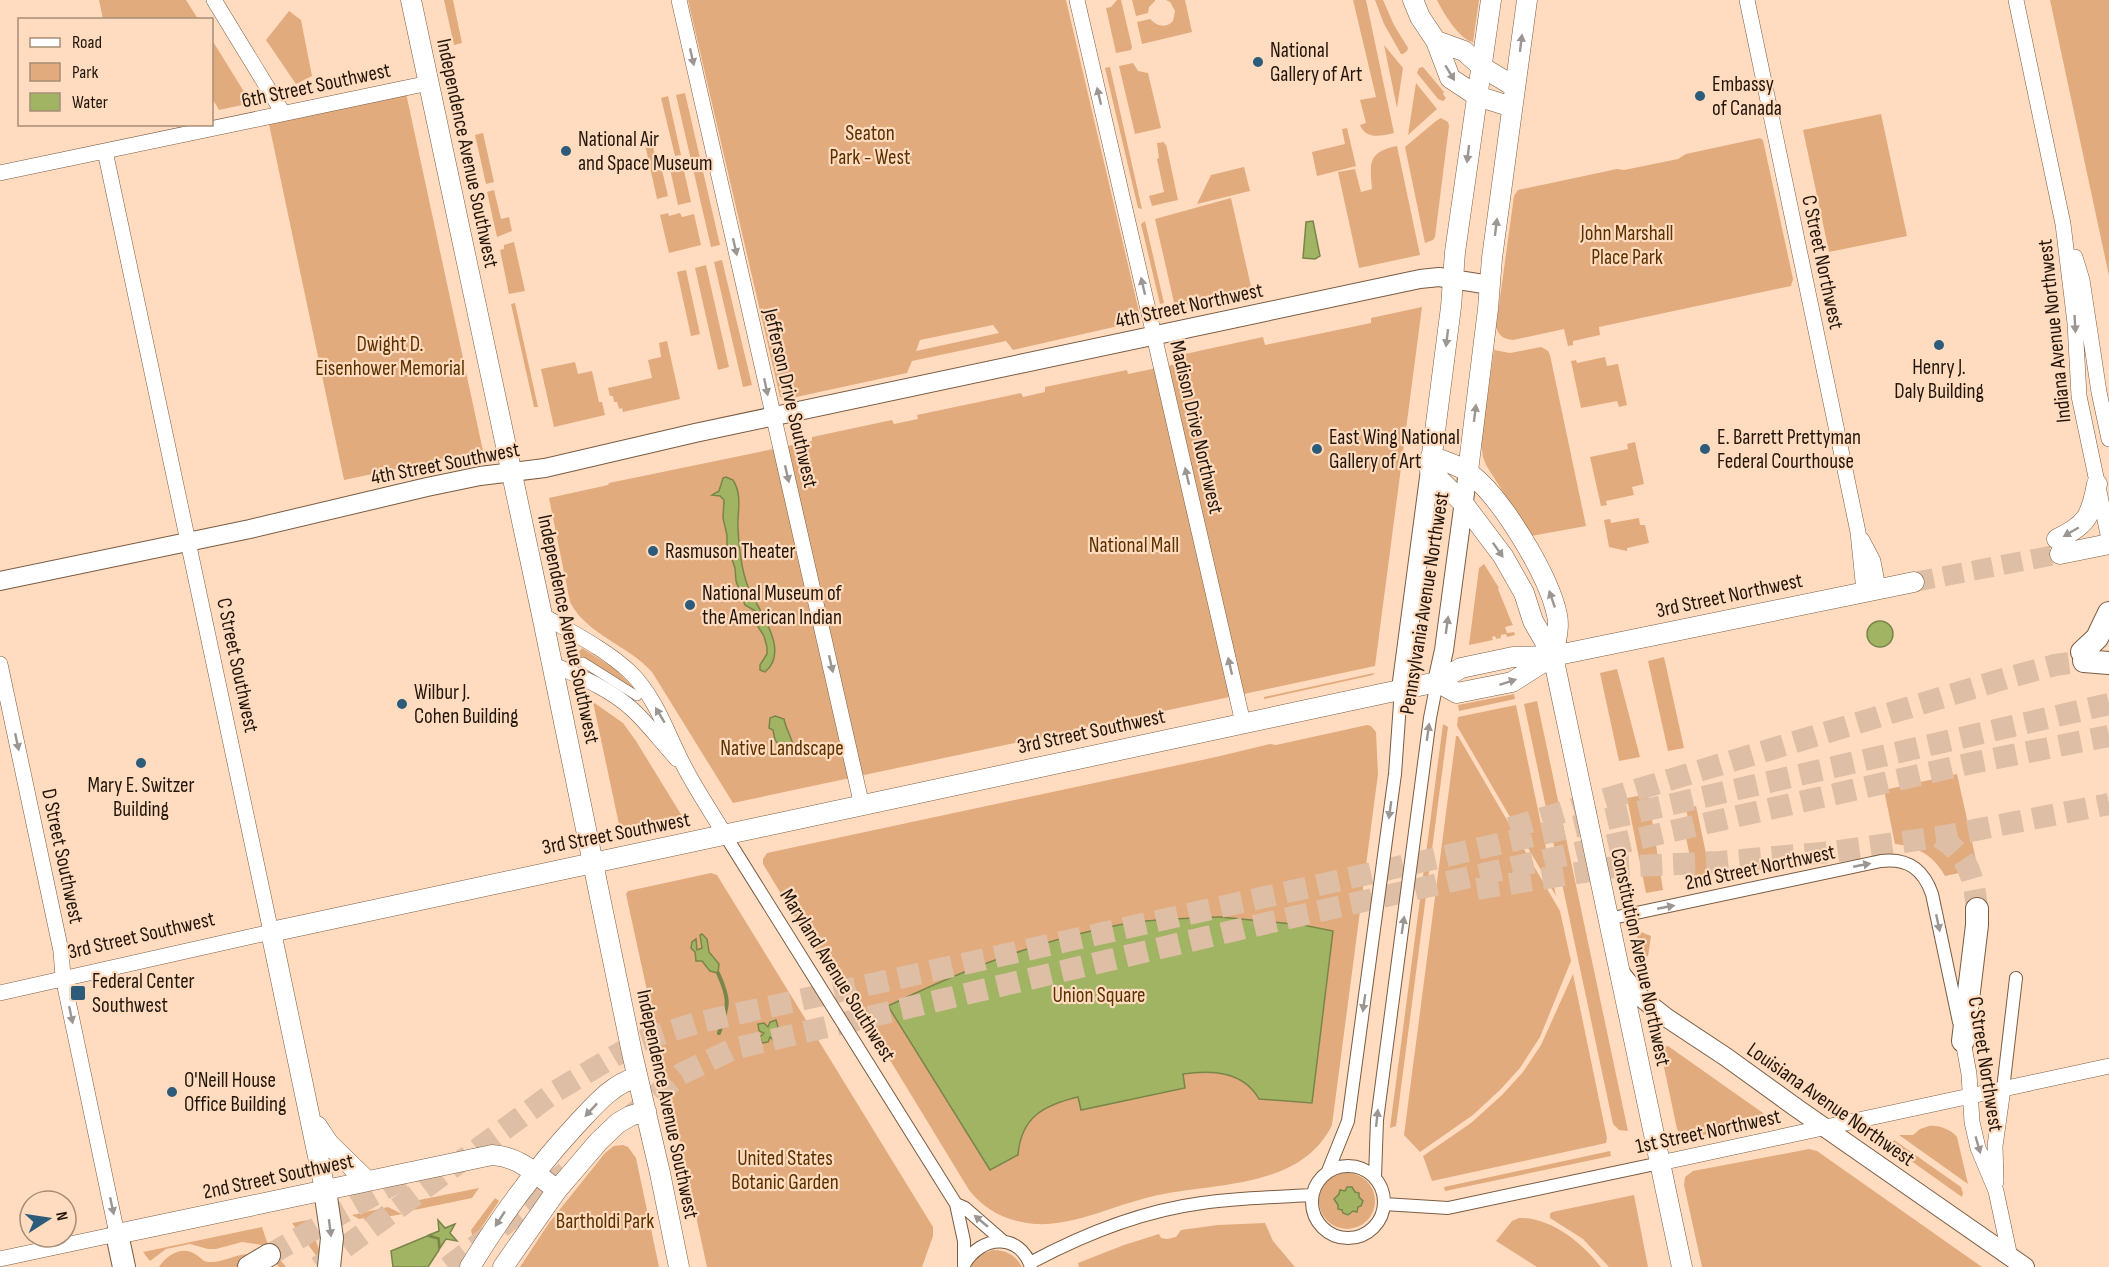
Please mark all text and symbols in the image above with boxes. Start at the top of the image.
legend [18,18,213,126]
text: Road [72,32,102,53]
one-way arrow [1516,34,1525,53]
street label: Independence Avenue Southwest [431,36,504,270]
place label: National Gallery of Art [1270,38,1362,87]
one-way arrow [687,48,697,66]
marker: National Gallery of Art [1251,55,1265,69]
street label: 6th Street Southwest [239,58,393,113]
text: Park [72,62,98,83]
one-way arrow [1444,65,1455,82]
place label: Embassy of Canada [1712,72,1782,121]
one-way arrow [1094,86,1103,105]
marker: Embassy of Canada [1693,89,1707,103]
text: Water [72,92,108,113]
park label: Seaton Park - West [830,121,910,170]
place label: National Air and Space Museum [578,127,713,176]
marker: National Air and Space Museum [559,144,573,158]
one-way arrow [1464,144,1473,163]
street label: C Street Northwest [1796,193,1849,331]
one-way arrow [1491,218,1501,237]
park label: John Marshall Place Park [1579,221,1674,270]
one-way arrow [731,238,740,257]
street label: Indiana Avenue Northwest [2032,238,2077,424]
one-way arrow [1137,277,1147,295]
street label: 4th Street Northwest [1113,278,1265,333]
street label: Jefferson Drive Southwest [758,305,823,490]
one-way arrow [2070,315,2079,334]
one-way arrow [1442,328,1451,347]
park label: Dwight D. Eisenhower Memorial [315,332,465,381]
street label: Madison Drive Northwest [1164,338,1229,516]
marker: Henry J. Daly Building [1932,338,1946,352]
place label: Henry J. Daly Building [1894,355,1984,404]
one-way arrow [762,378,771,397]
one-way arrow [1470,404,1480,423]
place label: East Wing National Gallery of Art [1329,425,1460,474]
place label: E. Barrett Prettyman Federal Courthouse [1717,425,1861,474]
street label: 4th Street Southwest [369,437,522,490]
marker: East Wing National Gallery of Art [1310,442,1324,456]
marker: E. Barrett Prettyman Federal Courthouse [1698,442,1712,456]
one-way arrow [783,465,793,483]
one-way arrow [1182,466,1191,485]
street label: Pennsylvania Avenue Northwest [1395,490,1454,716]
street label: Independence Avenue Southwest [532,512,605,746]
one-way arrow [2063,526,2079,537]
park label: National Mall [1089,533,1179,558]
place label: Rasmuson Theater [665,539,795,564]
one-way arrow [1492,542,1503,558]
marker: Rasmuson Theater [646,544,660,558]
street label: 3rd Street Northwest [1653,568,1805,623]
place label: National Museum of the American Indian [702,581,843,630]
one-way arrow [1546,590,1556,608]
street label: C Street Southwest [211,595,264,735]
marker: National Museum of the American Indian [683,598,697,612]
one-way arrow [1442,615,1452,634]
one-way arrow [826,655,836,673]
one-way arrow [1225,656,1234,675]
one-way arrow [1499,677,1517,686]
place label: Wilbur J. Cohen Building [414,680,518,729]
marker: Wilbur J. Cohen Building [395,697,409,711]
street label: 3rd Street Southwest [1015,704,1167,759]
one-way arrow [654,707,665,723]
one-way arrow [1424,722,1433,741]
one-way arrow [12,733,22,751]
park label: Native Landscape [720,736,844,761]
marker: Mary E. Switzer Building [134,756,148,770]
place label: Mary E. Switzer Building [87,773,195,822]
street label: D Street Southwest [36,786,89,926]
one-way arrow [1385,800,1394,819]
street label: 3rd Street Southwest [540,807,692,860]
street label: 2nd Street Northwest [1683,839,1837,896]
street label: Constitution Avenue Northwest [1605,846,1676,1068]
one-way arrow [1853,860,1872,869]
street label: Maryland Avenue Southwest [774,884,901,1066]
one-way arrow [1656,902,1675,911]
street label: 3rd Street Southwest [65,906,217,965]
one-way arrow [1934,914,1943,933]
one-way arrow [1398,916,1407,935]
place label: Federal Center Southwest [92,969,195,1018]
park label: Union Square [1052,983,1146,1008]
marker: Federal Center Southwest [69,984,87,1002]
street label: Independence Avenue Southwest [631,987,704,1221]
one-way arrow [1359,994,1369,1013]
street label: C Street Northwest [1962,995,2009,1133]
one-way arrow [67,1006,77,1025]
street label: Louisiana Avenue Northwest [1742,1037,1919,1172]
place label: O'Neill House Office Building [184,1068,286,1117]
marker: O'Neill House Office Building [165,1085,179,1099]
one-way arrow [584,1102,598,1116]
street label: 1st Street Northwest [1633,1104,1783,1159]
one-way arrow [1373,1109,1382,1128]
one-way arrow [1974,1136,1983,1154]
park label: United States Botanic Garden [731,1146,839,1195]
street label: 2nd Street Southwest [201,1148,356,1205]
north arrow [18,1189,78,1249]
one-way arrow [107,1197,117,1216]
park label: Bartholdi Park [556,1209,654,1234]
text: N [51,1210,71,1222]
one-way arrow [495,1211,506,1227]
one-way arrow [973,1215,989,1228]
one-way arrow [326,1219,335,1238]

